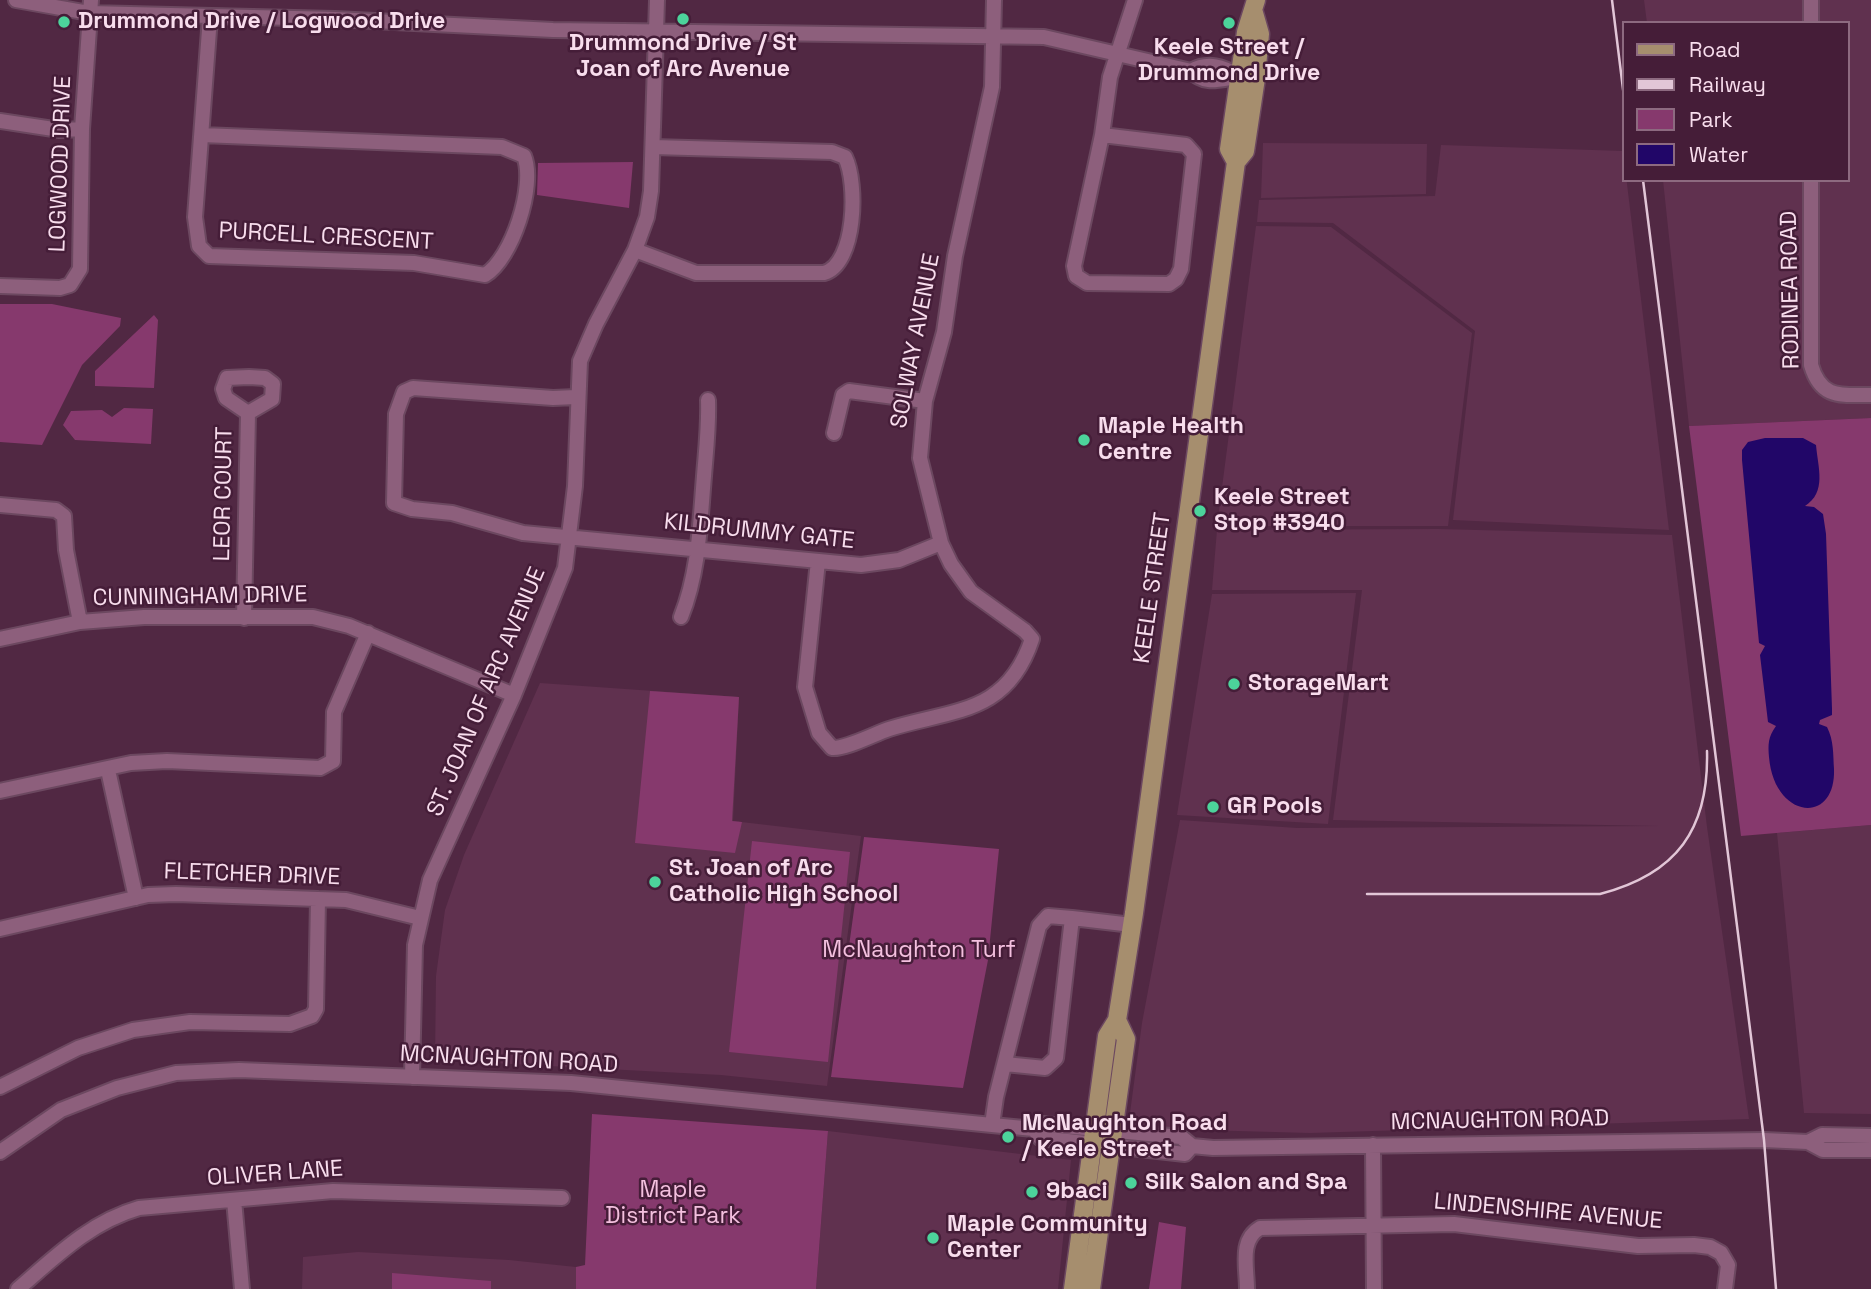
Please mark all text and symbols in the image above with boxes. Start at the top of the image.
place label: Drummond Drive / Logwood Drive [78,8,445,36]
marker: Drummond Drive / St Joan of Arc Avenue [675,11,691,27]
marker: Drummond Drive / Logwood Drive [56,14,72,30]
marker: Keele Street / Drummond Drive [1221,15,1237,31]
legend [1622,21,1850,182]
place label: Drummond Drive / St Joan of Arc Avenue [569,30,797,84]
place label: Keele Street / Drummond Drive [1138,34,1320,88]
text: Road [1689,36,1741,63]
text: Railway [1689,71,1766,98]
street label: LOGWOOD DRIVE [44,75,78,253]
text: Park [1689,106,1733,133]
text: Water [1689,141,1748,168]
street label: RODINEA ROAD [1776,211,1806,369]
street label: PURCELL CRESCENT [218,218,434,256]
street label: SOLWAY AVENUE [886,251,946,431]
place label: Maple Health Centre [1098,413,1244,467]
street label: LEOR COURT [209,426,239,562]
marker: Maple Health Centre [1076,432,1092,448]
place label: Keele Street Stop #3940 [1214,484,1350,538]
marker: Keele Street Stop #3940 [1192,503,1208,519]
street label: KILDRUMMY GATE [662,508,856,556]
street label: KEELE STREET [1129,511,1177,665]
street label: ST. JOAN OF ARC AVENUE [422,563,552,821]
street label: CUNNINGHAM DRIVE [92,581,308,613]
place label: StorageMart [1248,670,1389,698]
marker: StorageMart [1226,676,1242,692]
place label: GR Pools [1227,793,1323,821]
marker: GR Pools [1205,799,1221,815]
place label: St. Joan of Arc Catholic High School [669,855,898,909]
street label: FLETCHER DRIVE [163,858,341,892]
marker: St. Joan of Arc Catholic High School [647,874,663,890]
park label: McNaughton Turf [822,937,1016,965]
street label: MCNAUGHTON ROAD [399,1041,619,1079]
street label: MCNAUGHTON ROAD [1391,1105,1609,1137]
place label: McNaughton Road / Keele Street [1022,1110,1227,1164]
marker: McNaughton Road / Keele Street [1000,1129,1016,1145]
street label: OLIVER LANE [206,1155,344,1193]
place label: Silk Salon and Spa [1145,1169,1347,1197]
marker: Silk Salon and Spa [1123,1175,1139,1191]
park label: Maple District Park [605,1177,741,1231]
place label: 9baci [1046,1178,1108,1206]
marker: 9baci [1024,1184,1040,1200]
street label: LINDENSHIRE AVENUE [1433,1188,1663,1236]
place label: Maple Community Center [947,1211,1148,1265]
marker: Maple Community Center [925,1230,941,1246]

